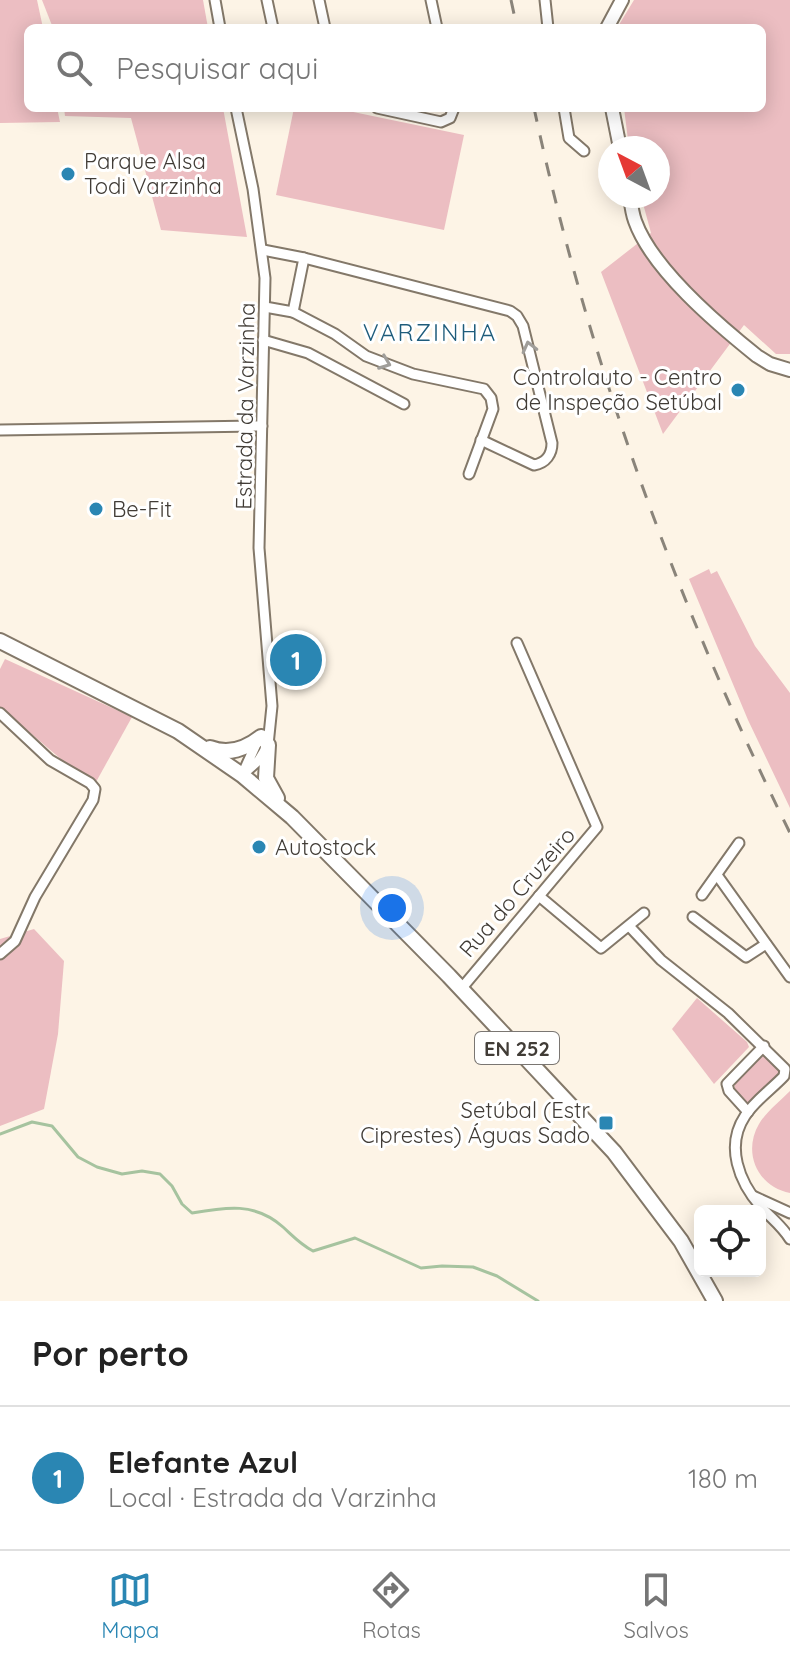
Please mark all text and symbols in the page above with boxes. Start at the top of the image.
search box [24,24,766,112]
icon: search [52,46,96,90]
text: Pesquisar aqui [116,49,318,87]
north arrow [598,136,670,208]
place label: Parque Alsa Todi Varzinha [84,147,222,200]
marker: Parque Alsa Todi Varzinha [59,165,77,183]
street label: Estrada da Varzinha [229,302,261,510]
district label: VARZINHA [363,317,497,347]
one-way arrow [521,340,538,354]
one-way arrow [377,353,391,370]
place label: Controlauto - Centro de Inspeção Setúbal [513,363,722,416]
marker: Controlauto - Centro de Inspeção Setúbal [729,381,747,399]
place label: Be-Fit [112,495,172,523]
marker: Be-Fit [87,500,105,518]
pin: 1 [270,630,322,690]
street label: Rua do Cruzeiro [453,821,581,963]
place label: Autostock [275,833,376,861]
marker: Autostock [250,838,268,856]
your location [372,888,412,928]
road number: EN 252 [475,1032,559,1064]
place label: Setúbal (Estr Ciprestes) Águas Sado [360,1096,591,1149]
marker: Setúbal (Estr Ciprestes) Águas Sado [597,1114,615,1132]
map controls [694,1205,766,1277]
button: locate [694,1205,766,1277]
text: Por perto [32,1332,189,1375]
text: Elefante Azul [108,1443,298,1481]
text: 1 [53,1462,63,1495]
text: 180 m [688,1462,758,1495]
text: Local · Estrada da Varzinha [108,1481,437,1514]
tab: Mapa [101,1568,159,1644]
tab: Rotas [362,1568,421,1644]
tab: Salvos [623,1568,689,1644]

